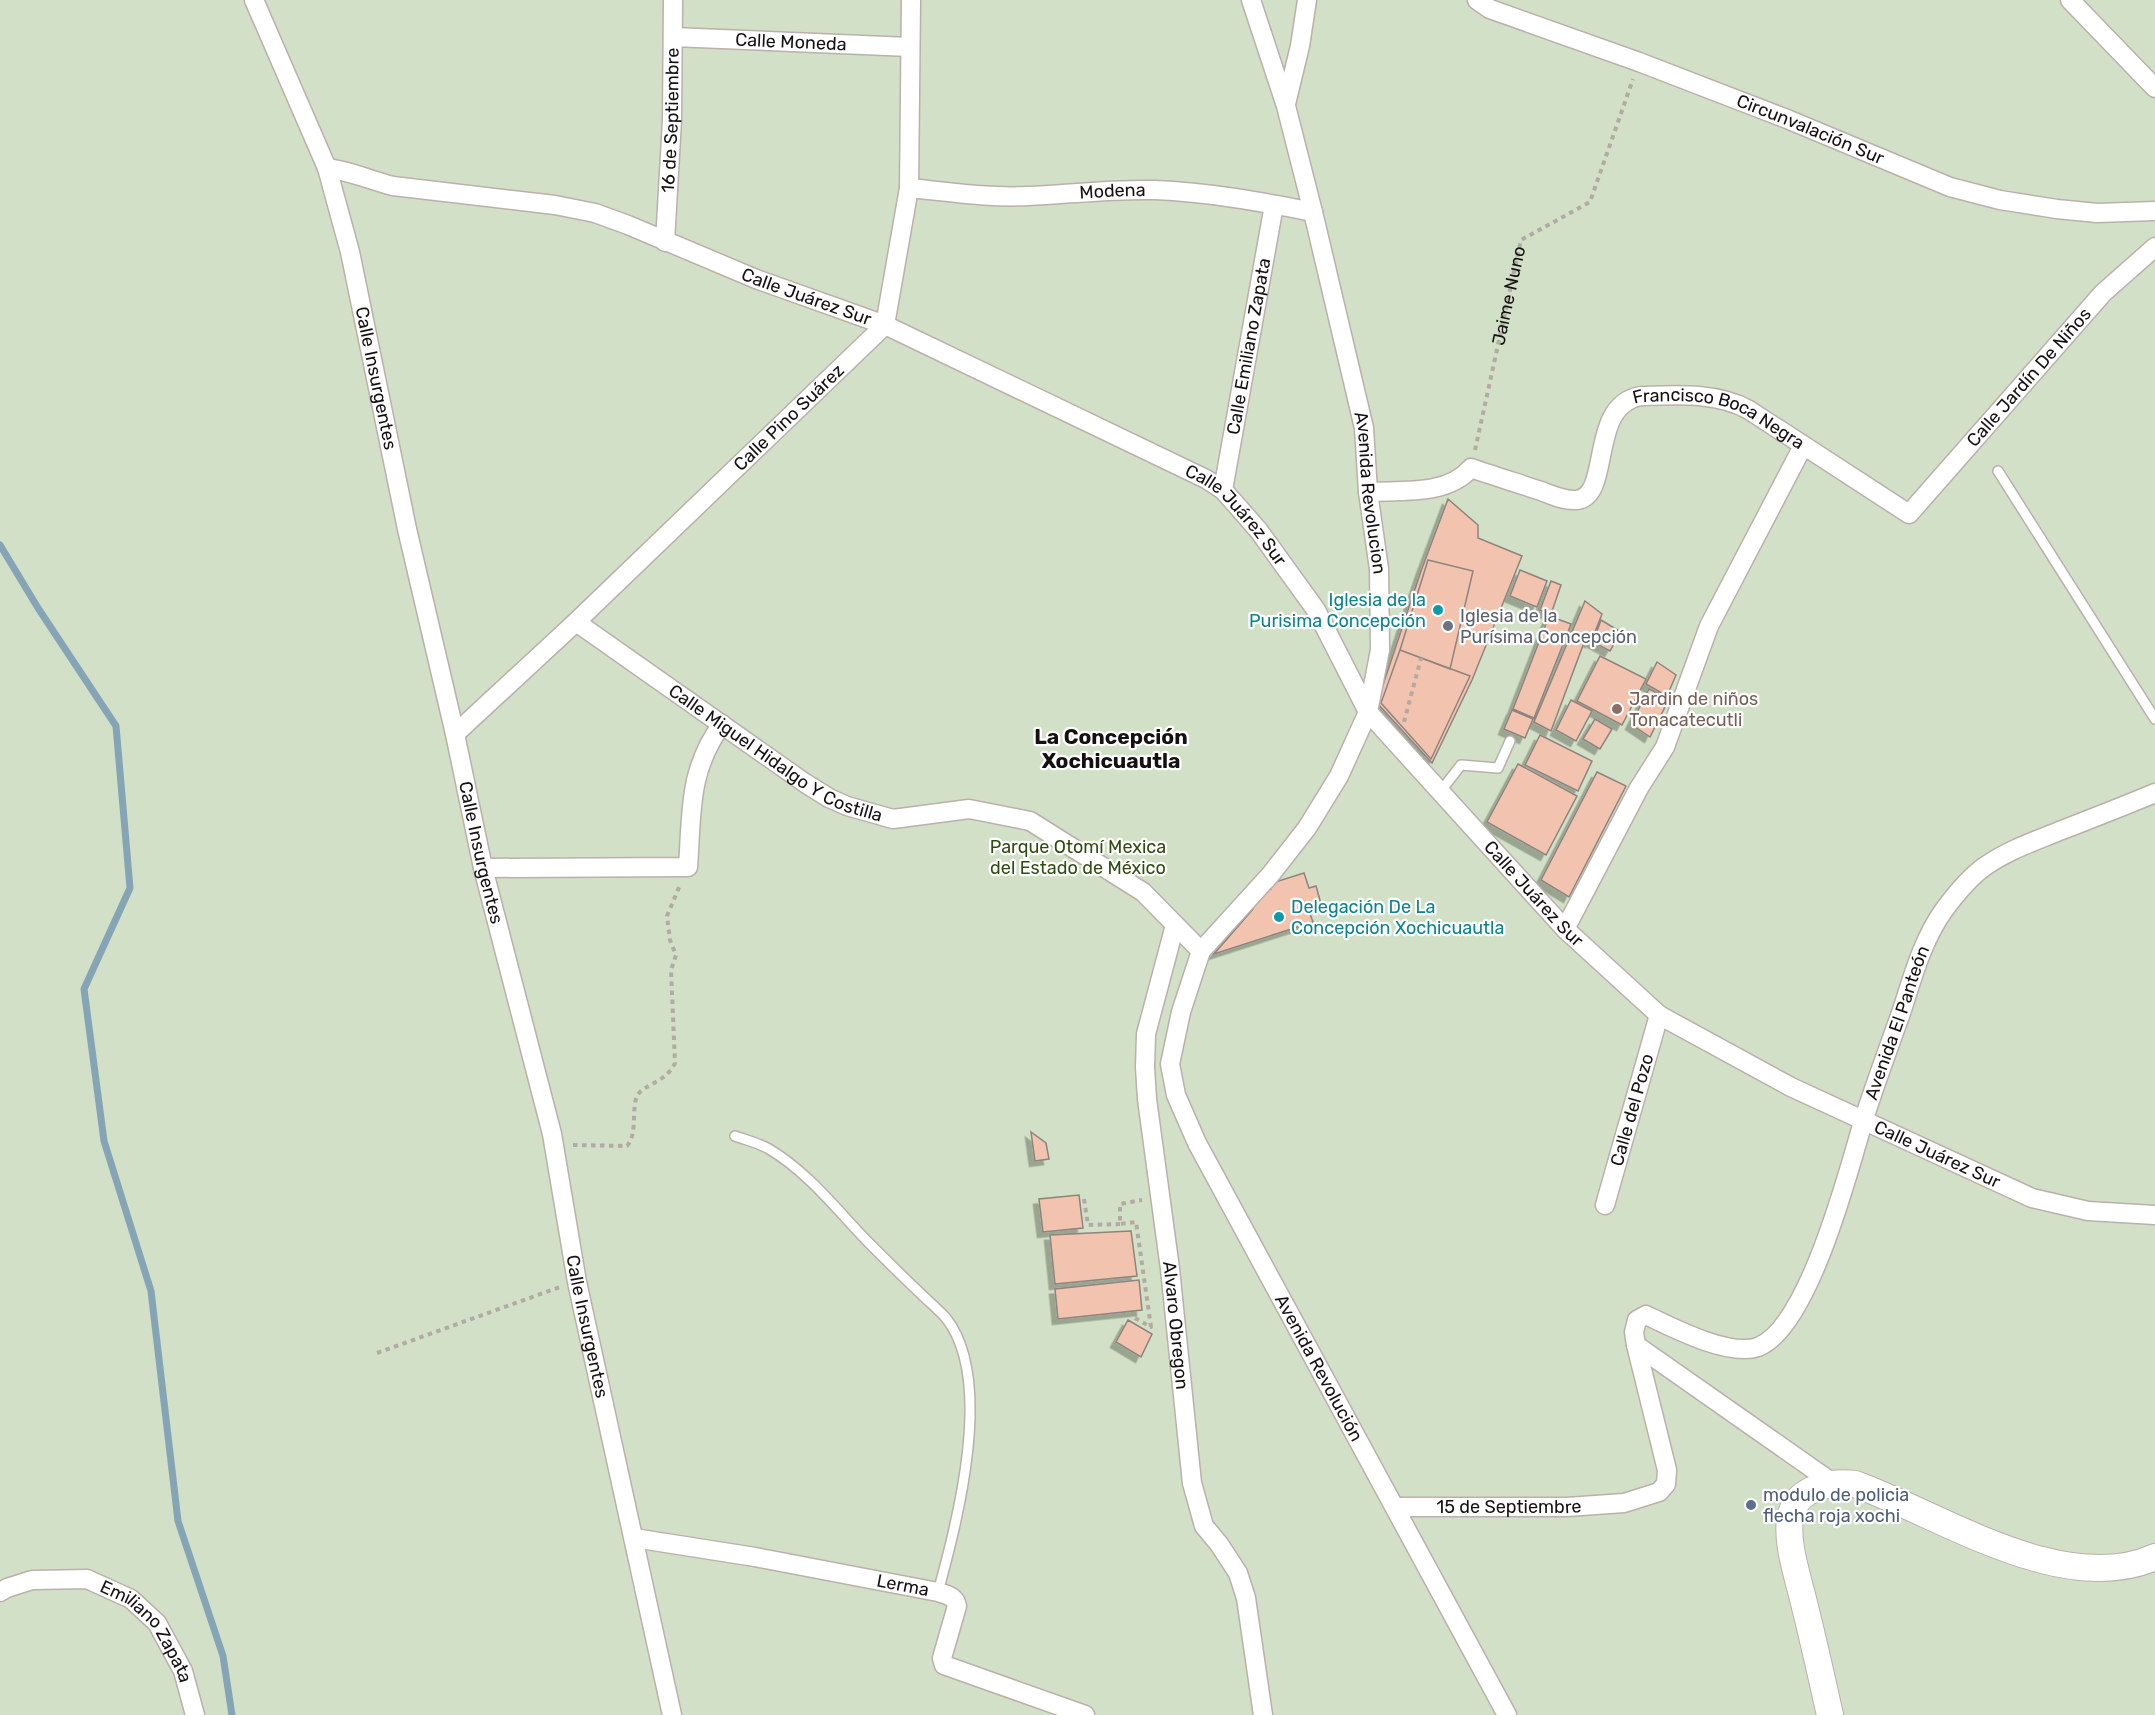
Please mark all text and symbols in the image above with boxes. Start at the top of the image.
street label: Calle Moneda [735,29,847,55]
street label: 16 de Septiembre [657,48,684,193]
street label: Circunvalación Sur [1733,90,1887,169]
street label: Modena [1079,179,1146,204]
street label: Jaime Nuno [1487,244,1530,347]
street label: Calle Emiliano Zapata [1222,256,1275,436]
street label: Calle Juárez Sur [738,263,875,330]
street label: Calle Jardín De Niños [1962,303,2096,451]
street label: Calle Insurgentes [350,305,401,452]
street label: Calle Pino Suárez [729,359,849,476]
street label: Francisco Boca Negra [1630,384,1809,454]
street label: Avenida Revolucion [1349,409,1391,576]
street label: Calle Juárez Sur [1182,460,1291,570]
place label: Iglesia de la Purisima Concepción [1249,589,1426,632]
marker: Iglesia de la Purisima Concepción [1431,603,1445,617]
place label: Iglesia de la Purísima Concepción [1460,605,1637,648]
marker: Iglesia de la Purísima Concepción [1441,619,1455,633]
street label: Calle Miguel Hidalgo Y Costilla [664,680,885,826]
place label: Jardin de niños Tonacatecutli [1629,688,1758,731]
marker: Jardin de niños Tonacatecutli [1610,702,1624,716]
district label: La Concepción Xochicuautla [1034,724,1188,773]
street label: Calle Insurgentes [454,779,508,926]
park label: Parque Otomí Mexica del Estado de México [990,836,1166,879]
street label: Calle Juárez Sur [1479,836,1588,951]
place label: Delegación De La Concepción Xochicuautla [1291,896,1504,939]
marker: Delegación De La Concepción Xochicuautla [1272,910,1286,924]
street label: Avenida El Panteón [1860,942,1934,1103]
street label: Calle del Pozo [1606,1051,1658,1169]
street label: Calle Juárez Sur [1871,1116,2004,1193]
street label: Calle Insurgentes [562,1253,613,1400]
street label: Alvaro Obregon [1158,1260,1193,1391]
street label: Avenida Revolución [1270,1291,1368,1445]
place label: modulo de policia flecha roja xochi [1763,1484,1909,1527]
street label: 15 de Septiembre [1436,1495,1582,1518]
marker: modulo de policia flecha roja xochi [1744,1498,1758,1512]
street label: Lerma [875,1570,931,1601]
street label: Emiliano Zapata [97,1575,197,1685]

